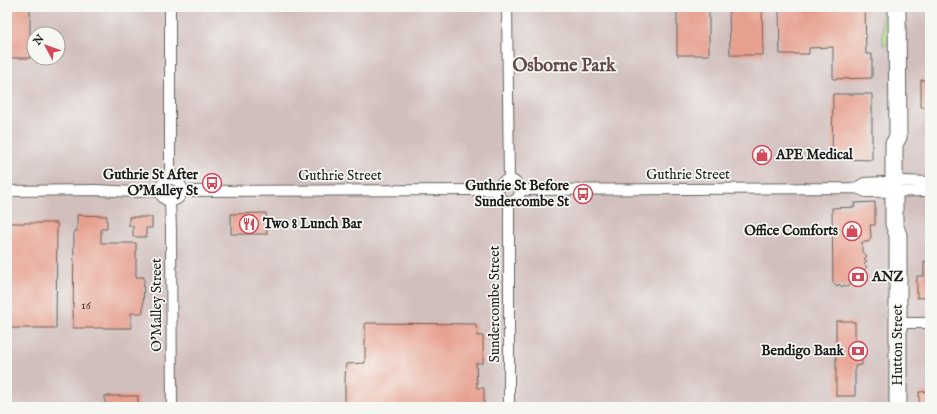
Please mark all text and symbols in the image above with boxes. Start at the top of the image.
north arrow [26,26,66,66]
text: N [30,32,48,49]
district label: Osborne Park [512,55,617,78]
shop icon: APE Medical [751,144,773,166]
place label: APE Medical [775,146,854,164]
place label: Guthrie St After O'Malley St [103,166,199,200]
street label: Guthrie Street [646,166,730,184]
street label: Guthrie Street [298,167,382,185]
bus stop icon: Guthrie St After O'Malley St [201,172,223,194]
place label: Guthrie St Before Sundercombe St [465,177,570,211]
bus stop icon: Guthrie St Before Sundercombe St [572,183,594,205]
restaurant icon: Two 8 Lunch Bar [238,213,260,235]
place label: Two 8 Lunch Bar [262,215,363,233]
shop icon: Office Comforts [841,220,863,242]
place label: Office Comforts [744,222,838,240]
street label: Sundercombe Street [486,245,504,363]
street label: O'Malley Street [148,258,166,352]
bank icon: ANZ [847,266,869,288]
place label: ANZ [871,268,904,286]
house number: 16 [81,298,92,313]
street label: Hutton Street [889,304,907,386]
bank icon: Bendigo Bank [847,340,869,362]
place label: Bendigo Bank [761,342,844,360]

